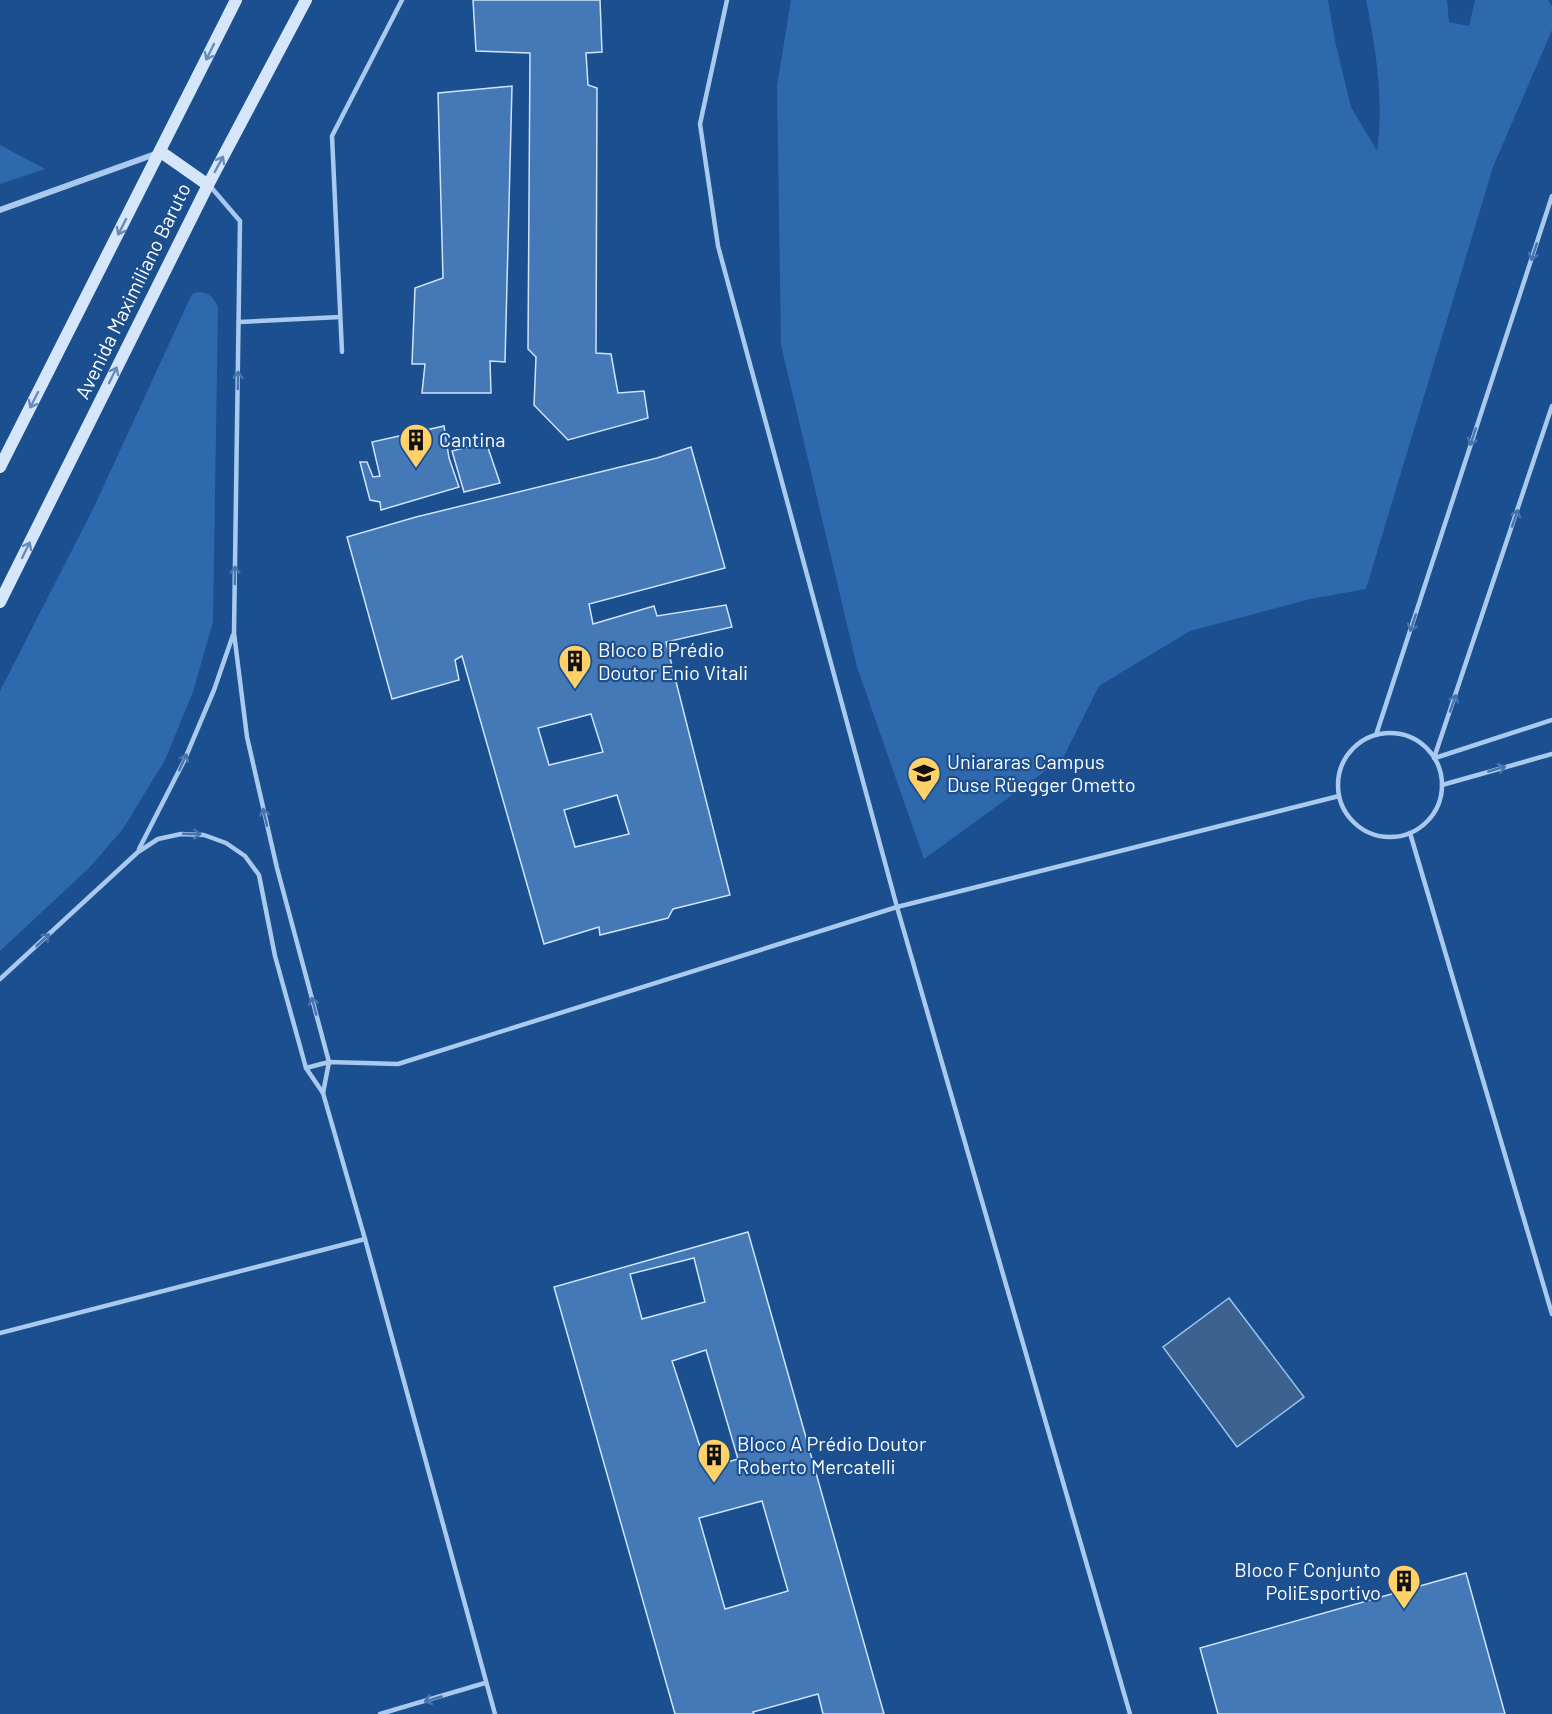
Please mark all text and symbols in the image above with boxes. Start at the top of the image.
one-way arrow [203,43,215,61]
one-way arrow [214,155,225,173]
street label: Avenida Maximiliano Baruto [69,179,195,402]
one-way arrow [116,217,128,235]
one-way arrow [1528,242,1539,261]
one-way arrow [108,367,119,385]
one-way arrow [232,371,244,391]
one-way arrow [28,391,39,409]
building icon: Cantina [398,422,434,469]
place label: Cantina [439,427,505,451]
one-way arrow [1467,427,1478,446]
one-way arrow [1510,509,1521,528]
one-way arrow [20,542,32,559]
one-way arrow [229,565,240,585]
one-way arrow [1406,613,1417,632]
place label: Bloco B Prédio Doutor Enio Vitali [598,637,748,684]
building icon: Bloco B Prédio Doutor Enio Vitali [557,643,593,690]
one-way arrow [1448,694,1459,712]
place label: Uniararas Campus Duse Rüegger Ometto [947,749,1136,796]
one-way arrow [178,753,190,771]
school or university icon: Uniararas Campus Duse Rüegger Ometto [906,755,942,802]
one-way arrow [1487,763,1506,774]
one-way arrow [259,808,271,827]
one-way arrow [182,829,202,840]
one-way arrow [35,933,50,947]
one-way arrow [308,997,319,1016]
place label: Bloco A Prédio Doutor Roberto Mercatelli [737,1431,926,1478]
building icon: Bloco A Prédio Doutor Roberto Mercatelli [696,1437,732,1484]
place label: Bloco F Conjunto PoliEsportivo [1234,1557,1381,1604]
building icon: Bloco F Conjunto PoliEsportivo [1386,1563,1422,1610]
one-way arrow [423,1693,442,1705]

